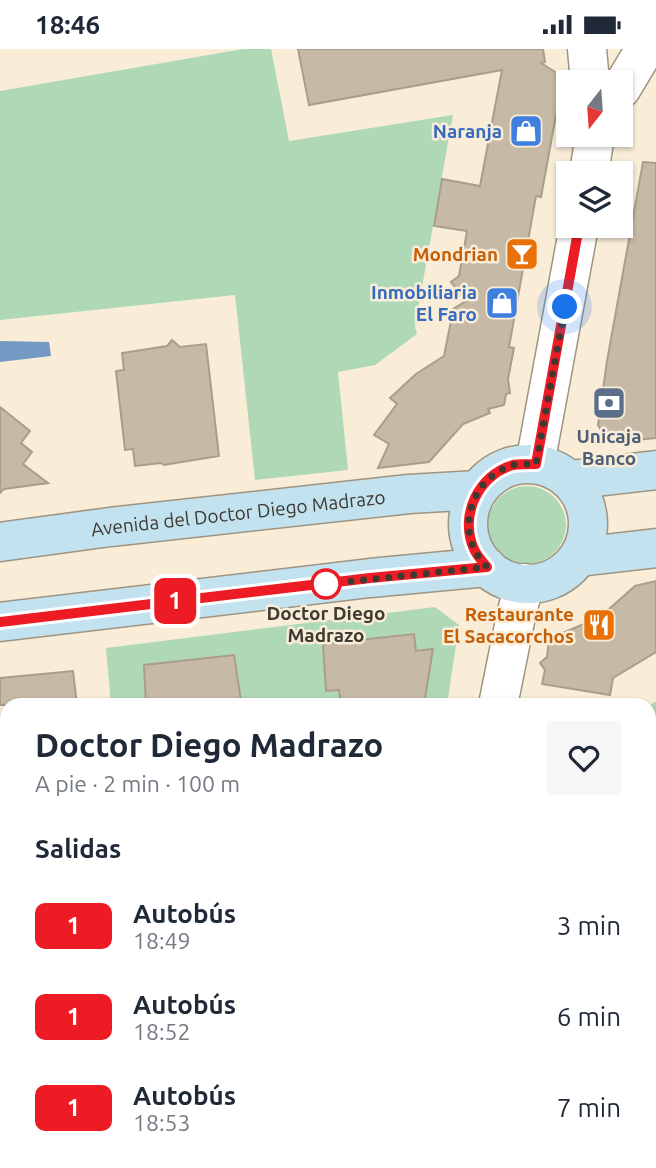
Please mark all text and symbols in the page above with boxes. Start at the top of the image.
text: 18:46 [35,10,100,39]
north arrow [556,70,634,147]
map controls [556,70,633,238]
shop icon: Naranja [507,112,545,150]
place label: Naranja [433,120,502,142]
button: layers [556,161,633,238]
bar icon: Mondrian [503,235,541,273]
place label: Mondrian [413,243,498,265]
place label: Inmobiliaria El Faro [371,281,477,325]
shop icon: Inmobiliaria El Faro [483,284,521,322]
your location [547,289,582,324]
bank icon: Unicaja Banco [590,384,628,422]
place label: Unicaja Banco [577,425,641,469]
street label: Avenida del Doctor Diego Madrazo [90,486,387,540]
marker: Doctor Diego Madrazo [311,569,341,599]
line badge: 1 [152,578,198,624]
text: 1 [168,587,182,614]
place label: Doctor Diego Madrazo [267,602,385,646]
place label: Restaurante El Sacacorchos [443,603,574,647]
restaurant icon: Restaurante El Sacacorchos [580,606,618,644]
button: heart [547,721,621,795]
text: Doctor Diego Madrazo [35,726,383,763]
text: A pie · 2 min · 100 m [35,771,240,796]
text: Salidas [35,834,121,863]
text: Autobús [133,899,236,928]
text: 3 min [557,911,621,940]
text: 1 [67,912,80,939]
text: 18:49 [133,928,191,953]
text: Autobús [133,990,236,1019]
text: 6 min [557,1002,621,1031]
text: 1 [67,1003,80,1030]
text: 18:52 [133,1019,191,1044]
text: Autobús [133,1081,236,1110]
text: 7 min [557,1093,621,1122]
text: 1 [67,1094,80,1121]
text: 18:53 [133,1110,191,1135]

